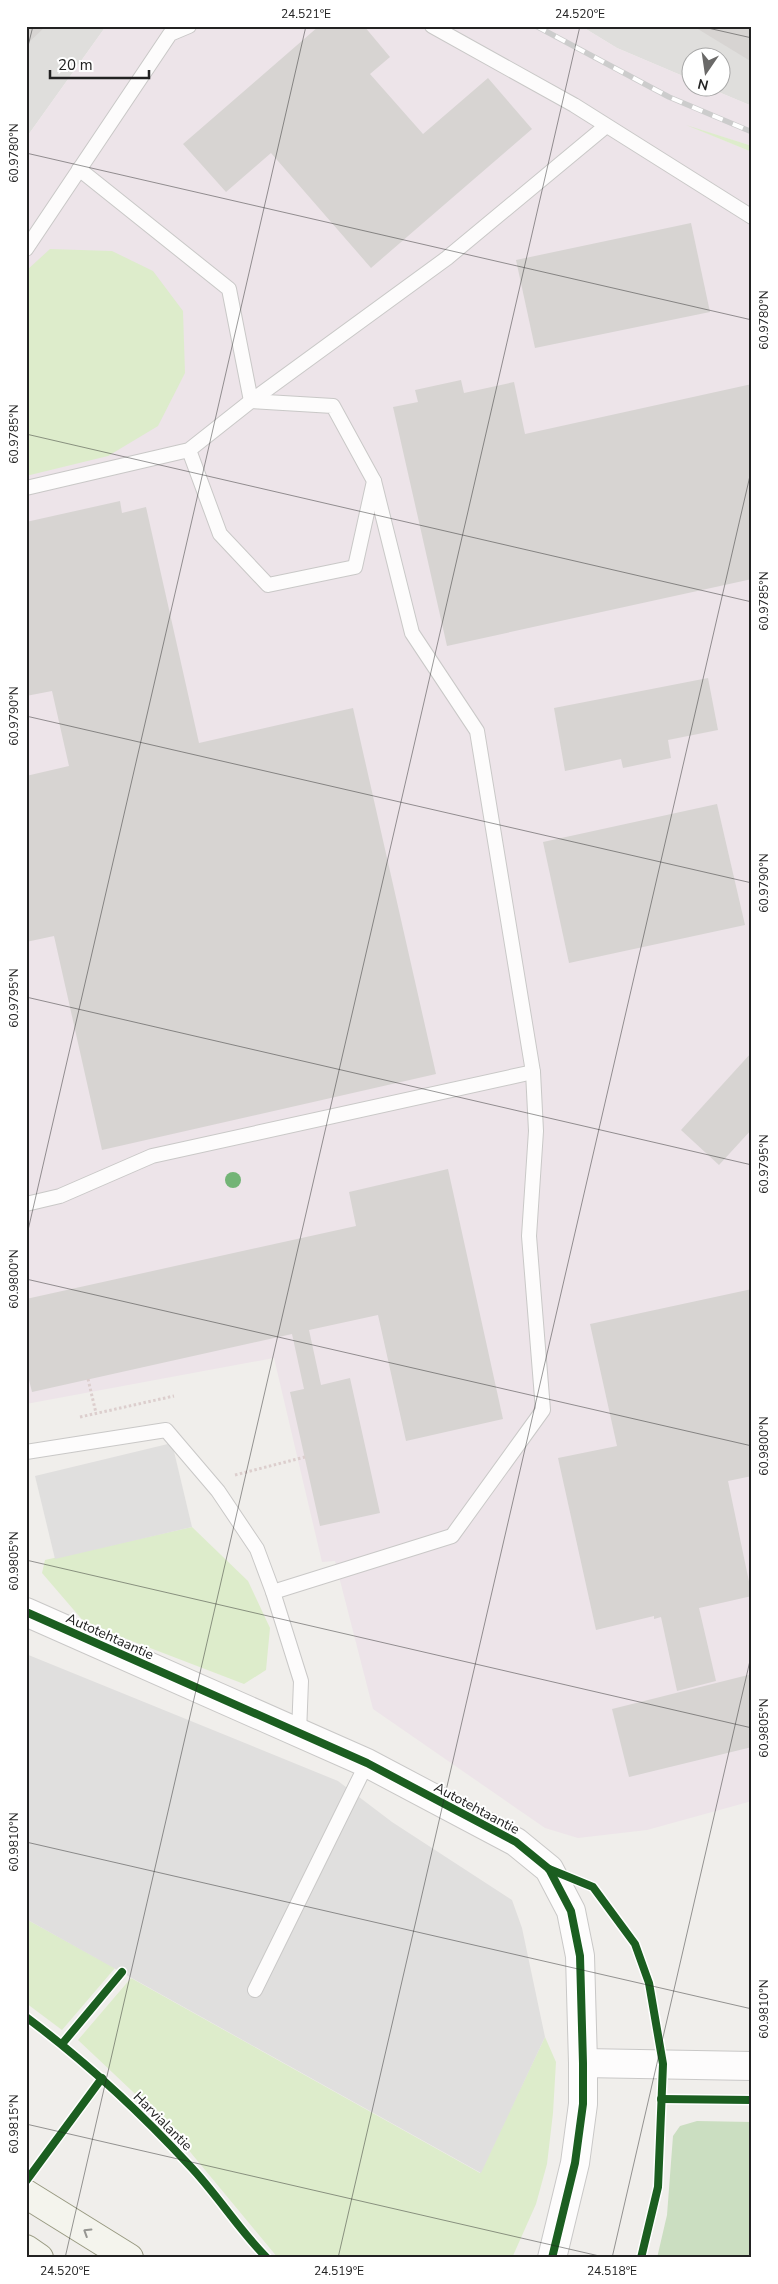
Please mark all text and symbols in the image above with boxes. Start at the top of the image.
text: 24.521°E [281,6,331,22]
text: 24.520°E [555,6,605,22]
scale bar [50,48,149,80]
north arrow [680,48,730,98]
text: 20 m [58,55,93,75]
text: N [696,74,710,95]
text: 60.9780°N [6,123,22,183]
text: 60.9780°N [756,290,772,350]
text: 60.9785°N [6,404,22,464]
text: 60.9785°N [756,571,772,631]
text: 60.9790°N [6,686,22,746]
text: 60.9790°N [756,853,772,913]
text: 60.9795°N [6,968,22,1028]
text: 60.9795°N [756,1134,772,1194]
text: 60.9800°N [6,1249,22,1309]
text: 60.9800°N [756,1416,772,1476]
text: 60.9805°N [6,1531,22,1591]
street label: Autotehtaantie [63,1609,157,1664]
text: 60.9805°N [756,1698,772,1758]
street label: Autotehtaantie [431,1778,523,1839]
text: 60.9810°N [6,1812,22,1872]
text: 60.9810°N [756,1979,772,2039]
street label: Harvialantie [129,2088,196,2155]
text: 60.9815°N [6,2094,22,2154]
one-way arrow [84,2228,93,2238]
text: 24.520°E [40,2263,90,2279]
text: 24.519°E [314,2263,364,2279]
text: 24.518°E [587,2263,637,2279]

